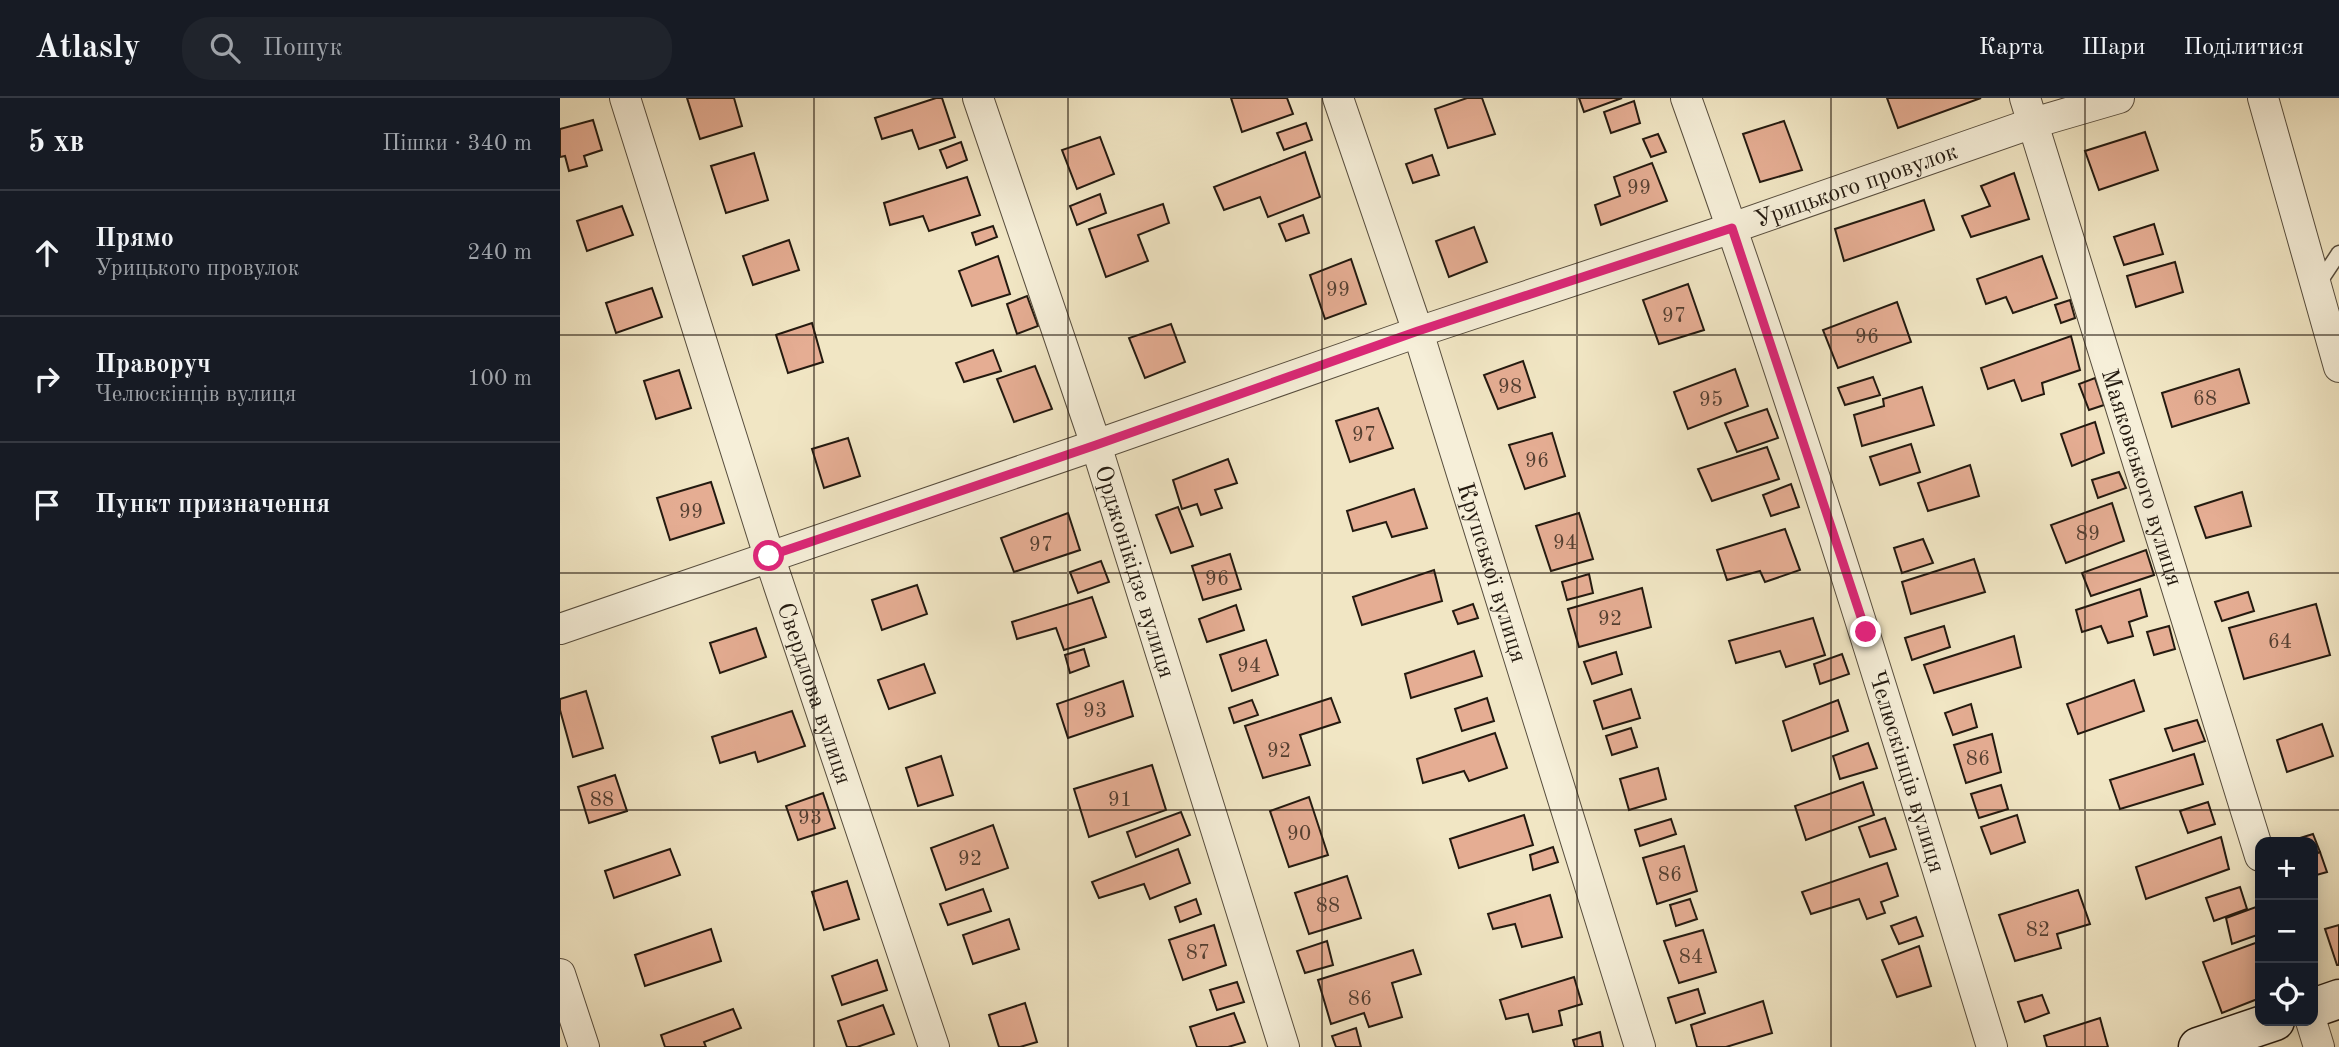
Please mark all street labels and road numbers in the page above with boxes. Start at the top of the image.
street label: Урицького провулок [1752,140,1961,233]
street label: Маяковського вулиця [2096,366,2186,589]
street label: Орджонікідзе вулиця [1089,463,1178,681]
street label: Крупської вулиця [1452,480,1530,666]
street label: Свердлова вулиця [772,600,855,788]
street label: Челюскінців вулиця [1863,668,1948,876]

